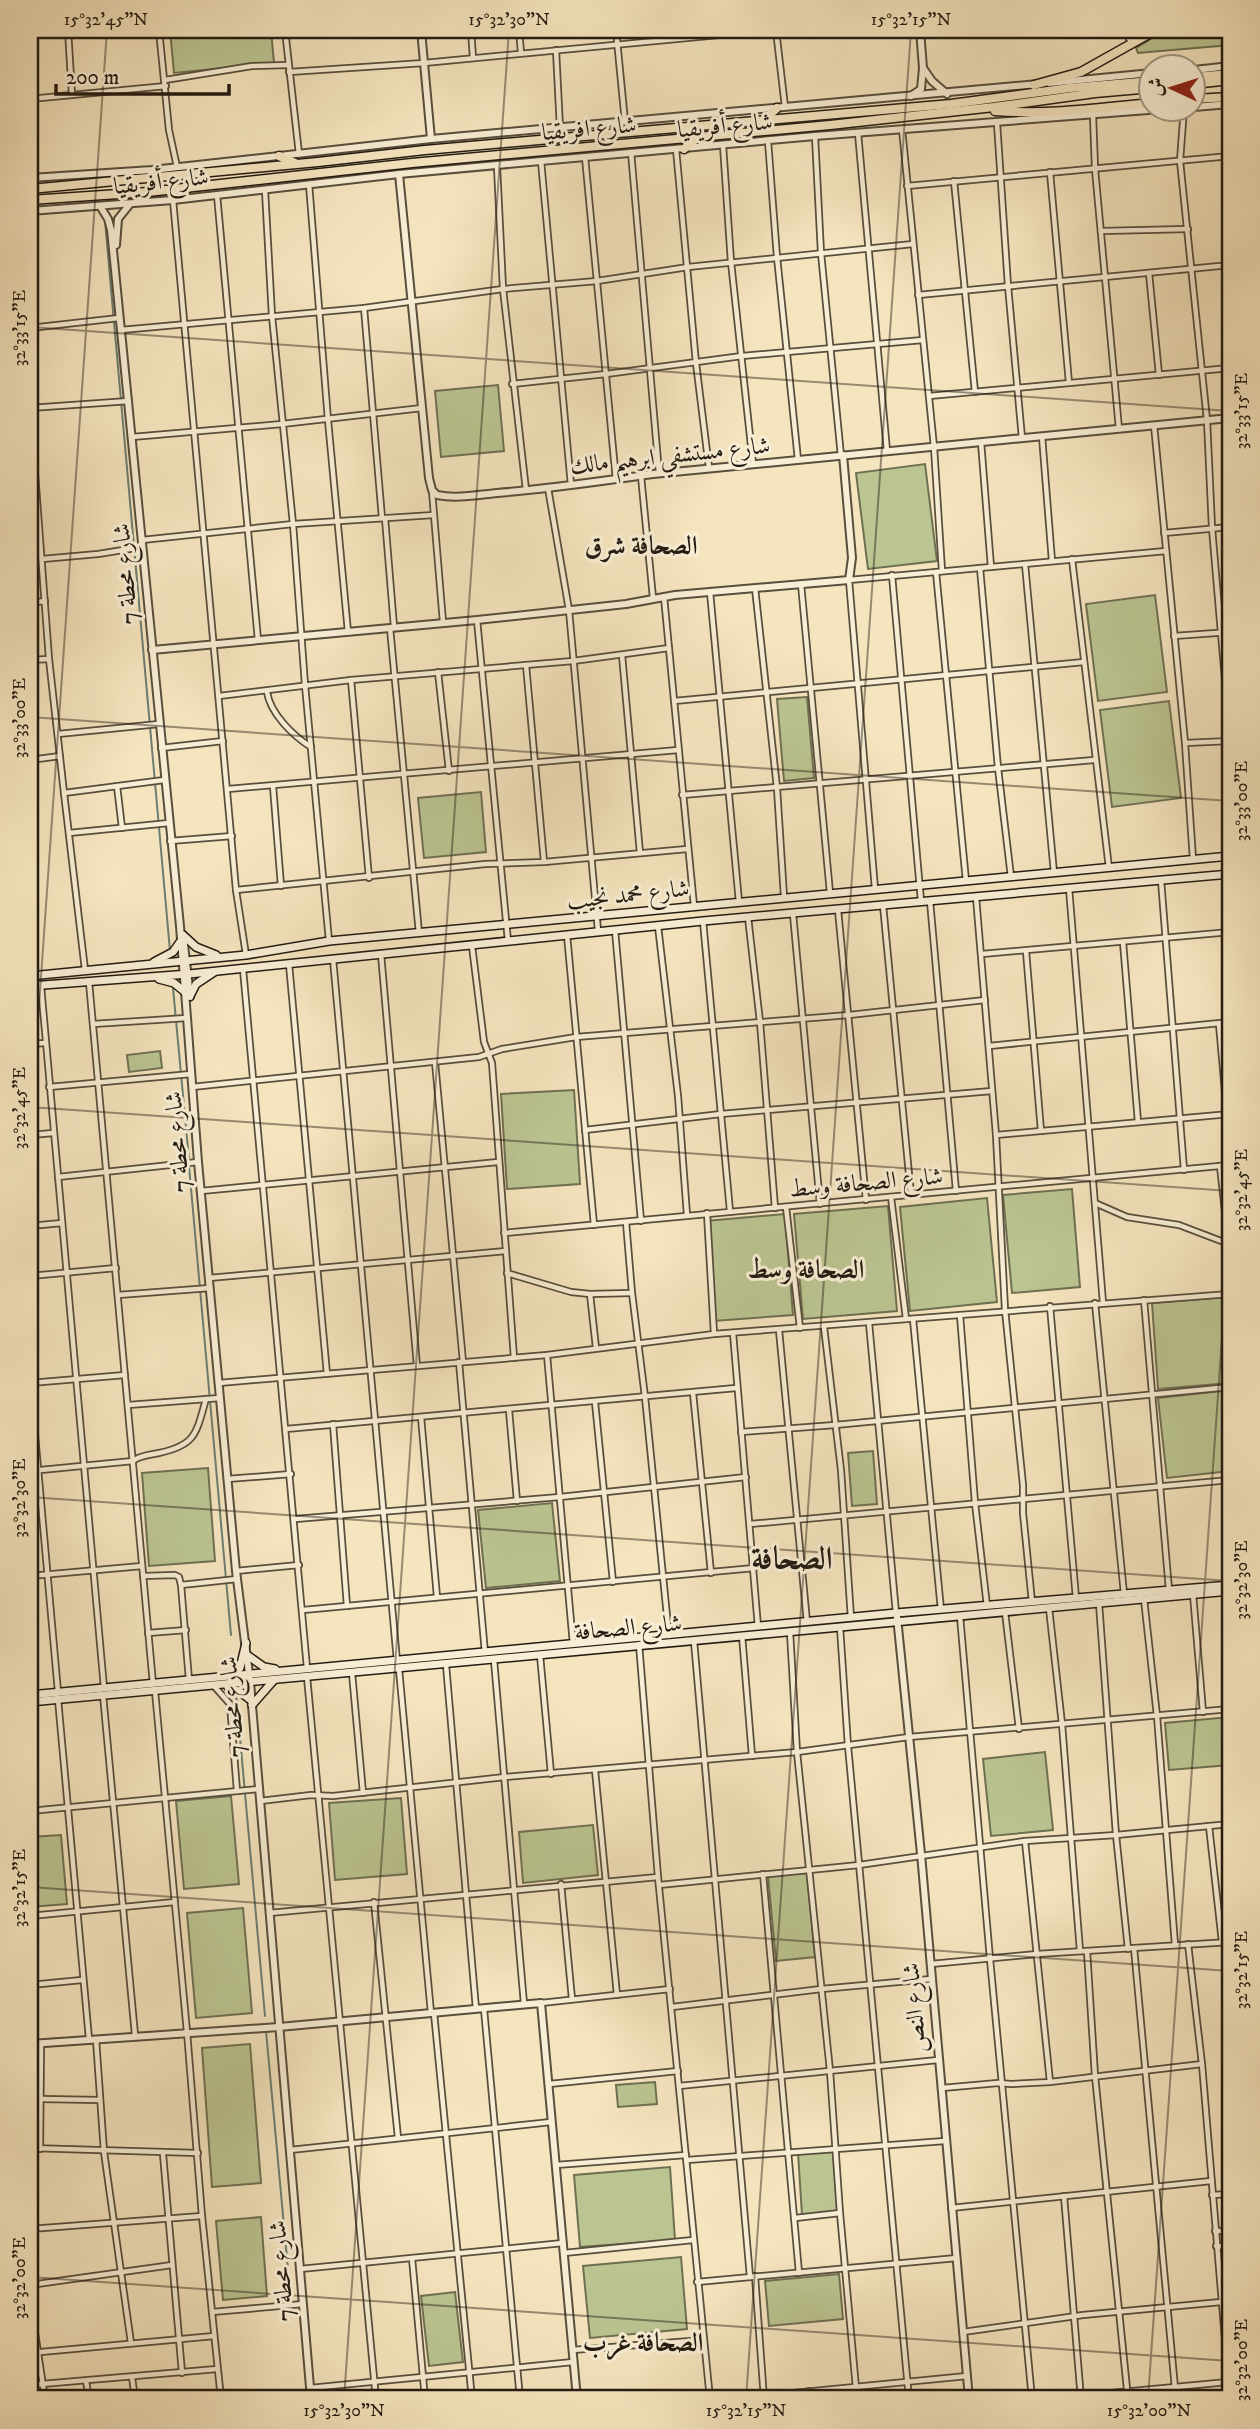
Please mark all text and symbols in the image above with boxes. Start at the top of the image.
text: 15°32'45"N [64,9,148,31]
text: 15°32'30"N [468,9,550,31]
text: 15°32'15"N [871,9,951,31]
scale bar [56,52,229,96]
north arrow [1138,52,1208,122]
text: 200 m [66,65,119,91]
text: ش [1144,77,1169,97]
street label: شارع أفريقيا [676,104,774,149]
street label: شارع افريقيا [540,110,638,152]
street label: شارع أفريقيا [112,159,211,206]
text: 32°33'15"E [9,290,31,366]
text: 32°33'15"E [1231,373,1253,449]
street label: شارع مستشفي ابرهيم مالك [569,431,772,489]
street label: شارع محطة 7 [107,522,149,626]
district label: الصحافة شرق [584,530,698,563]
text: 32°33'00"E [9,678,31,758]
text: 32°33'00"E [1231,761,1253,841]
street label: شارع محمد نجيب [565,874,691,920]
text: 32°32'45"E [9,1067,31,1149]
street label: شارع محطة 7 [159,1090,201,1194]
text: 32°32'45"E [1231,1149,1253,1231]
street label: شارع الصحافة وسط [788,1161,945,1209]
district label: الصحافة وسط [748,1254,864,1287]
text: 32°32'30"E [9,1458,31,1538]
district label: الصحافة [751,1540,833,1580]
text: 32°32'30"E [1231,1540,1253,1620]
street label: شارع الصحافة [573,1608,684,1652]
street label: شارع محطة 7 [214,1655,256,1759]
text: 32°32'15"E [9,1848,31,1927]
text: 32°32'15"E [1231,1930,1253,2009]
street label: شارع النص [896,1961,938,2054]
street label: شارع محطة 7 [263,2219,305,2323]
text: 32°32'00"E [9,2236,31,2319]
text: 32°32'00"E [1231,2318,1253,2401]
district label: الصحافة غرب [583,2327,703,2361]
text: 15°32'30"N [303,2400,385,2422]
text: 15°32'15"N [706,2400,786,2422]
text: 15°32'00"N [1107,2400,1191,2422]

